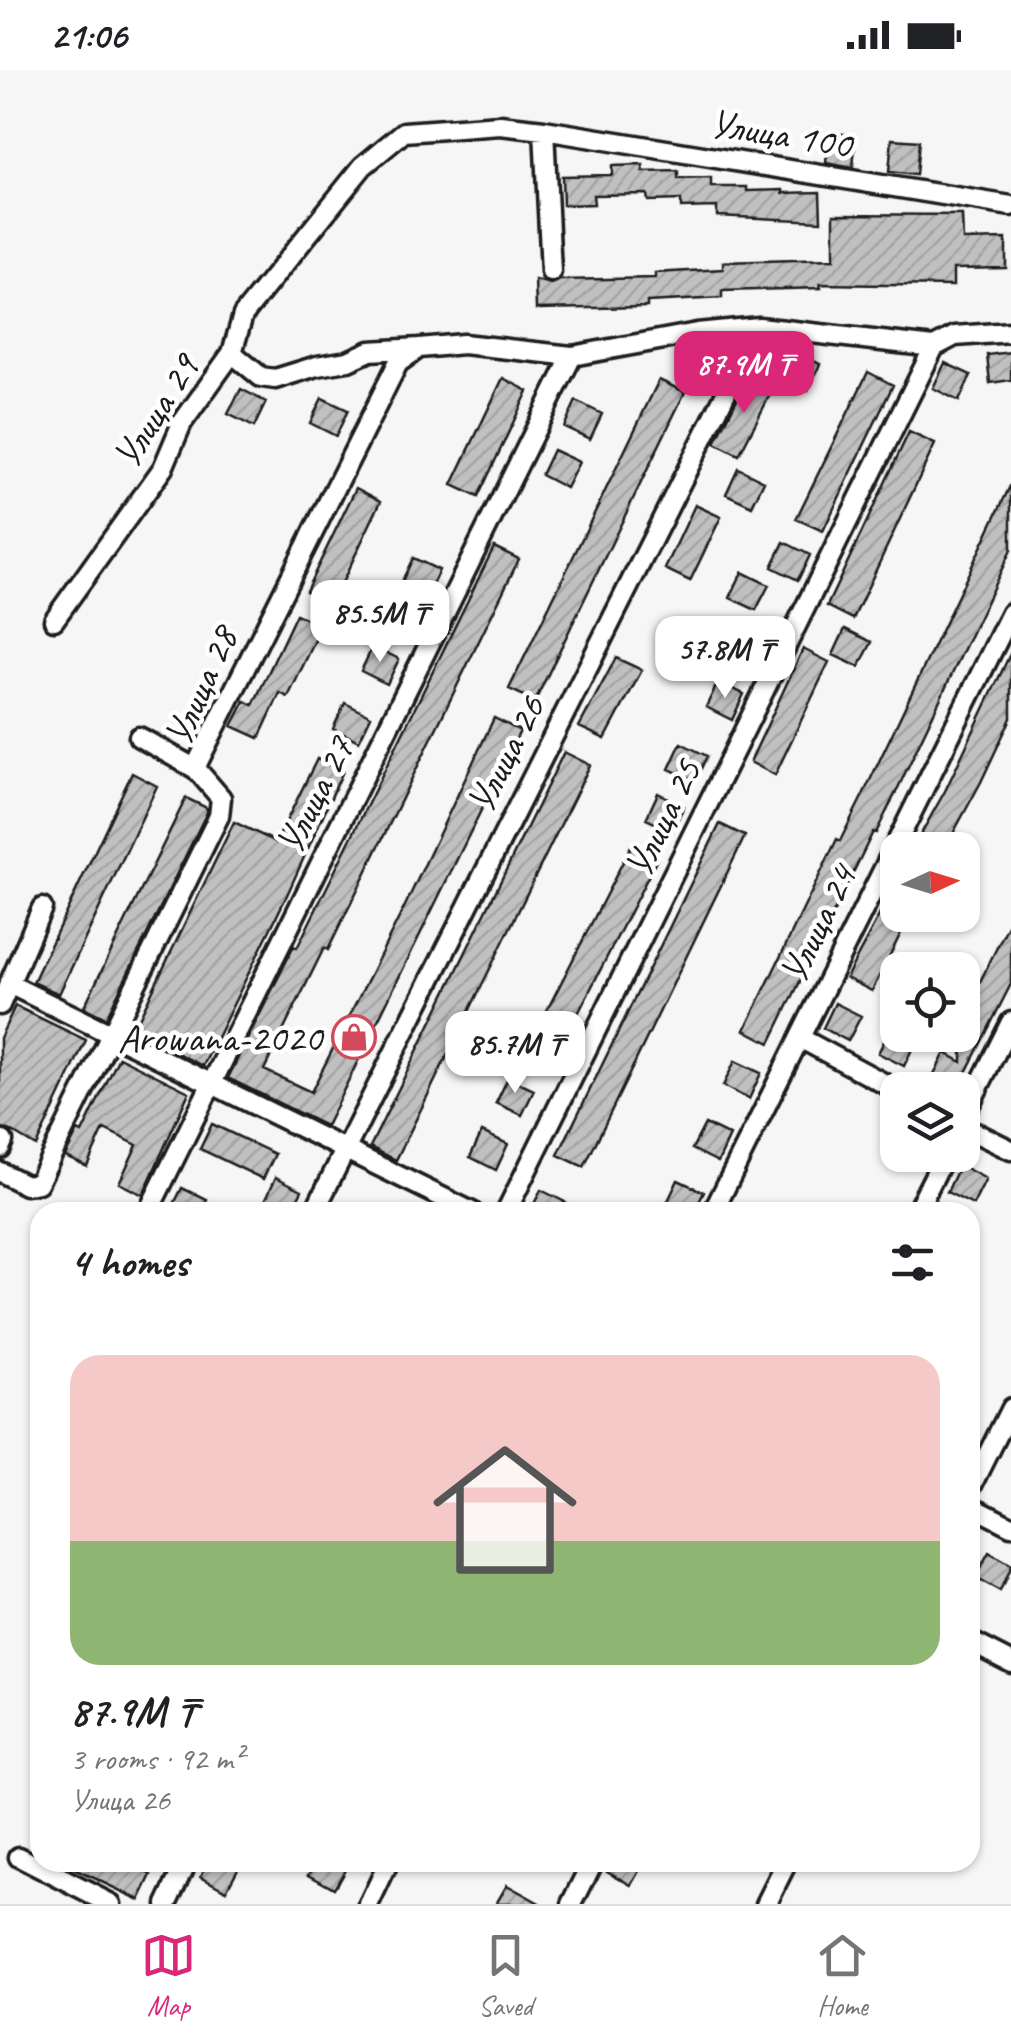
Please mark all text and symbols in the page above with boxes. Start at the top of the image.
text: 21:06 [50,12,127,59]
street label: Улица 100 [706,98,858,170]
pin: 87.9M ₸ [652,331,836,416]
street label: Улица 29 [102,343,212,478]
text: 87.9M ₸ [696,343,792,384]
pin: 85.5M ₸ [288,580,472,665]
text: 85.5M ₸ [332,592,428,633]
street label: Улица 28 [153,616,251,754]
pin: 57.8M ₸ [633,616,817,701]
text: 57.8M ₸ [677,628,773,669]
street label: Улица 26 [455,687,557,821]
street label: Улица 27 [264,727,366,862]
street label: Улица 25 [613,750,714,886]
north arrow [880,832,980,932]
map controls [880,832,980,1172]
street label: Улица 24 [768,854,869,992]
button: locate [880,952,980,1052]
pin: 85.7M ₸ [423,1011,607,1096]
place label: Arowana-2020 [118,1013,325,1063]
shop icon: Arowana-2020 [331,1014,377,1060]
text: 85.7M ₸ [467,1023,563,1064]
button: layers [880,1072,980,1172]
icon: filters [885,1235,940,1290]
text: 4 homes [70,1236,189,1289]
icon: home [415,1420,595,1600]
text: 87.9M ₸ [70,1685,196,1738]
text: 3 rooms · 92 m² [70,1738,243,1779]
text: Улица 26 [70,1779,170,1820]
tab: Map [141,1928,196,2023]
tab: Saved [478,1928,533,2023]
tab: Home [815,1928,870,2023]

